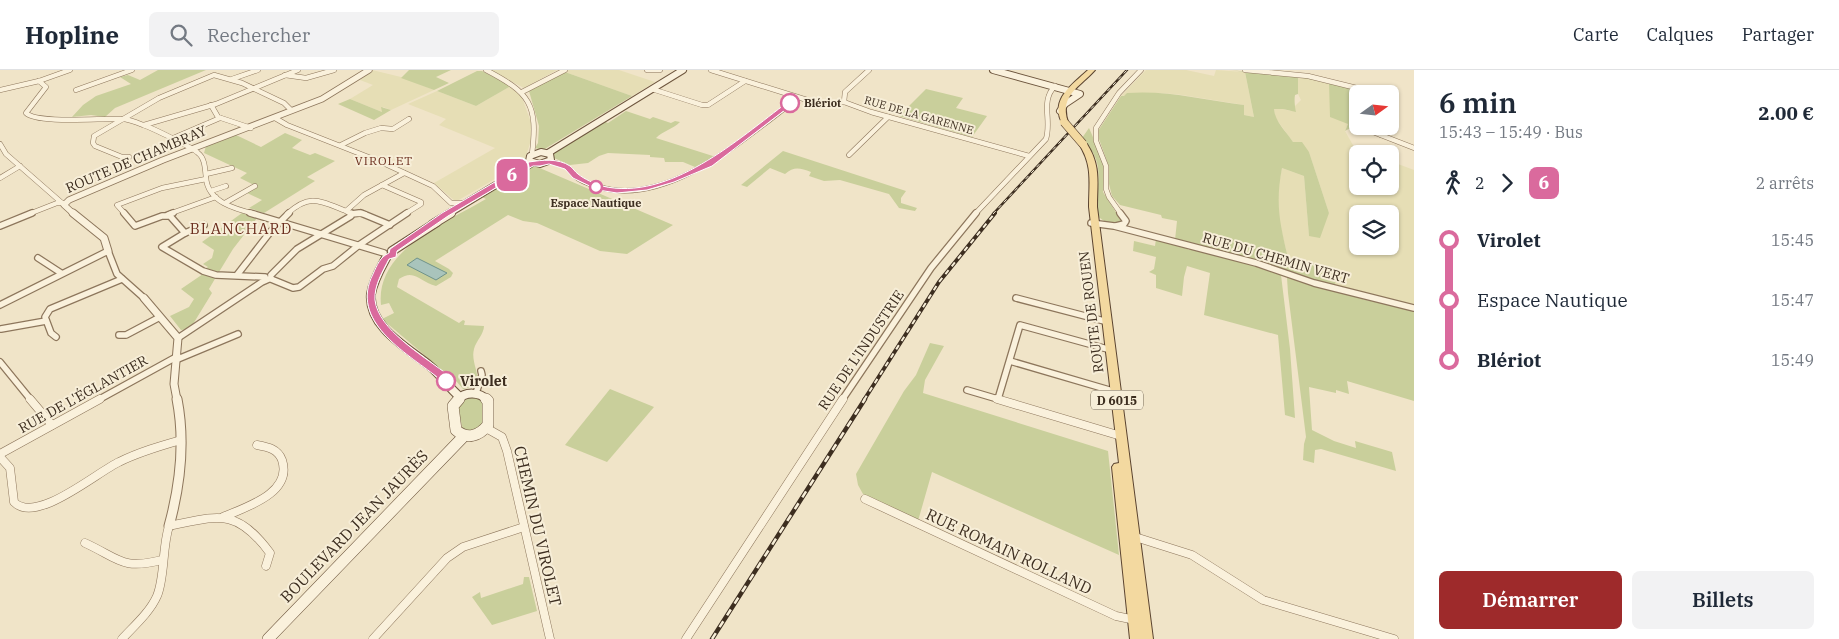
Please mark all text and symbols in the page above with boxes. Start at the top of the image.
search box [149,12,499,57]
text: Hopline [25,19,119,51]
icon: search [167,21,195,49]
text: Rechercher [207,23,310,47]
text: Carte [1573,23,1619,46]
text: Calques [1647,23,1714,46]
text: Partager [1742,23,1814,46]
text: 6 min [1439,84,1517,121]
north arrow [1349,85,1399,135]
map controls [1349,85,1399,255]
marker: Blériot [780,93,800,113]
street label: RUE DE LA GARENNE [863,93,975,137]
place label: Blériot [804,96,841,110]
text: 2.00 € [1758,101,1814,125]
street label: ROUTE DE CHAMBRAY [63,121,209,197]
text: 15:43 – 15:49 · Bus [1439,122,1583,142]
button: locate [1349,145,1399,195]
district label: VIROLET [355,153,413,168]
line badge: 6 [496,159,528,191]
text: 6 [507,163,517,186]
icon: walk [1439,169,1467,197]
icon: forward [1493,169,1521,197]
text: 6 [1539,171,1549,194]
text: 2 [1475,173,1485,193]
text: 2 arrêts [1756,173,1814,193]
marker: Espace Nautique [589,180,603,194]
place label: Espace Nautique [551,196,641,210]
button: layers [1349,205,1399,255]
district label: BLANCHARD [190,219,292,238]
street label: RUE DU CHEMIN VERT [1201,228,1351,288]
text: Virolet [1477,228,1541,252]
text: 15:45 [1771,230,1814,250]
street label: ROUTE DE ROUEN [1075,250,1107,374]
street label: RUE DE L'INDUSTRIE [814,287,908,413]
text: Espace Nautique [1477,288,1628,312]
text: 15:47 [1771,290,1814,310]
text: Blériot [1477,348,1541,372]
street label: RUE DE L'ÉGLANTIER [15,350,151,437]
text: 15:49 [1771,350,1814,370]
marker: Virolet [436,371,456,391]
place label: Virolet [460,372,507,390]
road number: D 6015 [1091,390,1143,410]
street label: CHEMIN DU VIROLET [510,444,566,608]
street label: BOULEVARD JEAN JAURÈS [275,445,432,606]
street label: RUE ROMAIN ROLLAND [923,504,1095,598]
button: Démarrer [1439,571,1622,629]
button: Billets [1632,571,1814,629]

